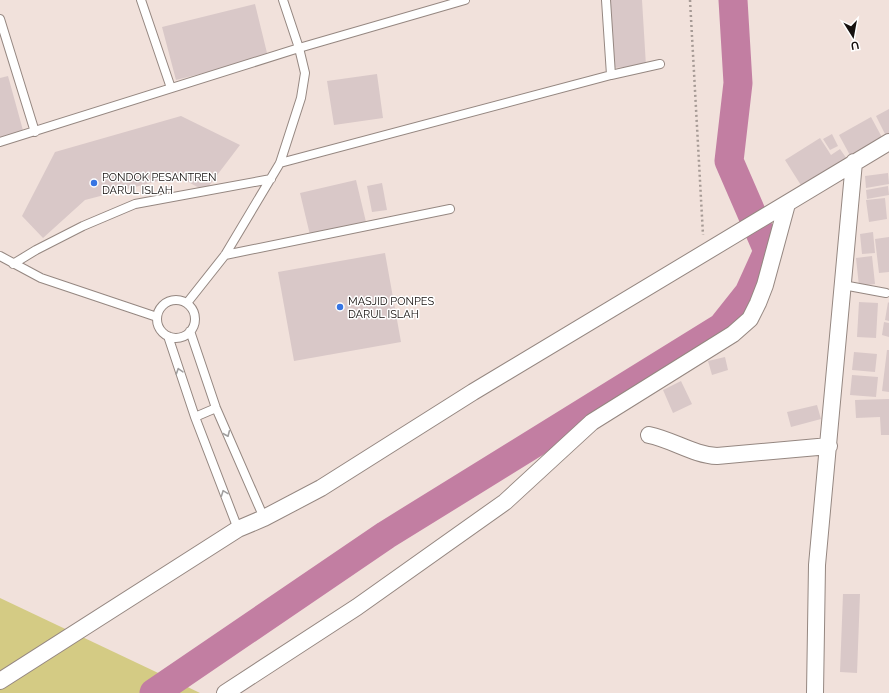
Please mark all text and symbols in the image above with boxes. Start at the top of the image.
north arrow [833,16,873,56]
text: U [850,38,860,52]
place label: PONDOK PESANTREN DARUL ISLAH [102,171,217,197]
marker: PONDOK PESANTREN DARUL ISLAH [89,178,99,188]
place label: MASJID PONPES DARUL ISLAH [348,295,434,321]
marker: MASJID PONPES DARUL ISLAH [335,302,345,312]
one-way arrow [175,368,184,375]
one-way arrow [223,430,231,437]
one-way arrow [220,490,228,497]

